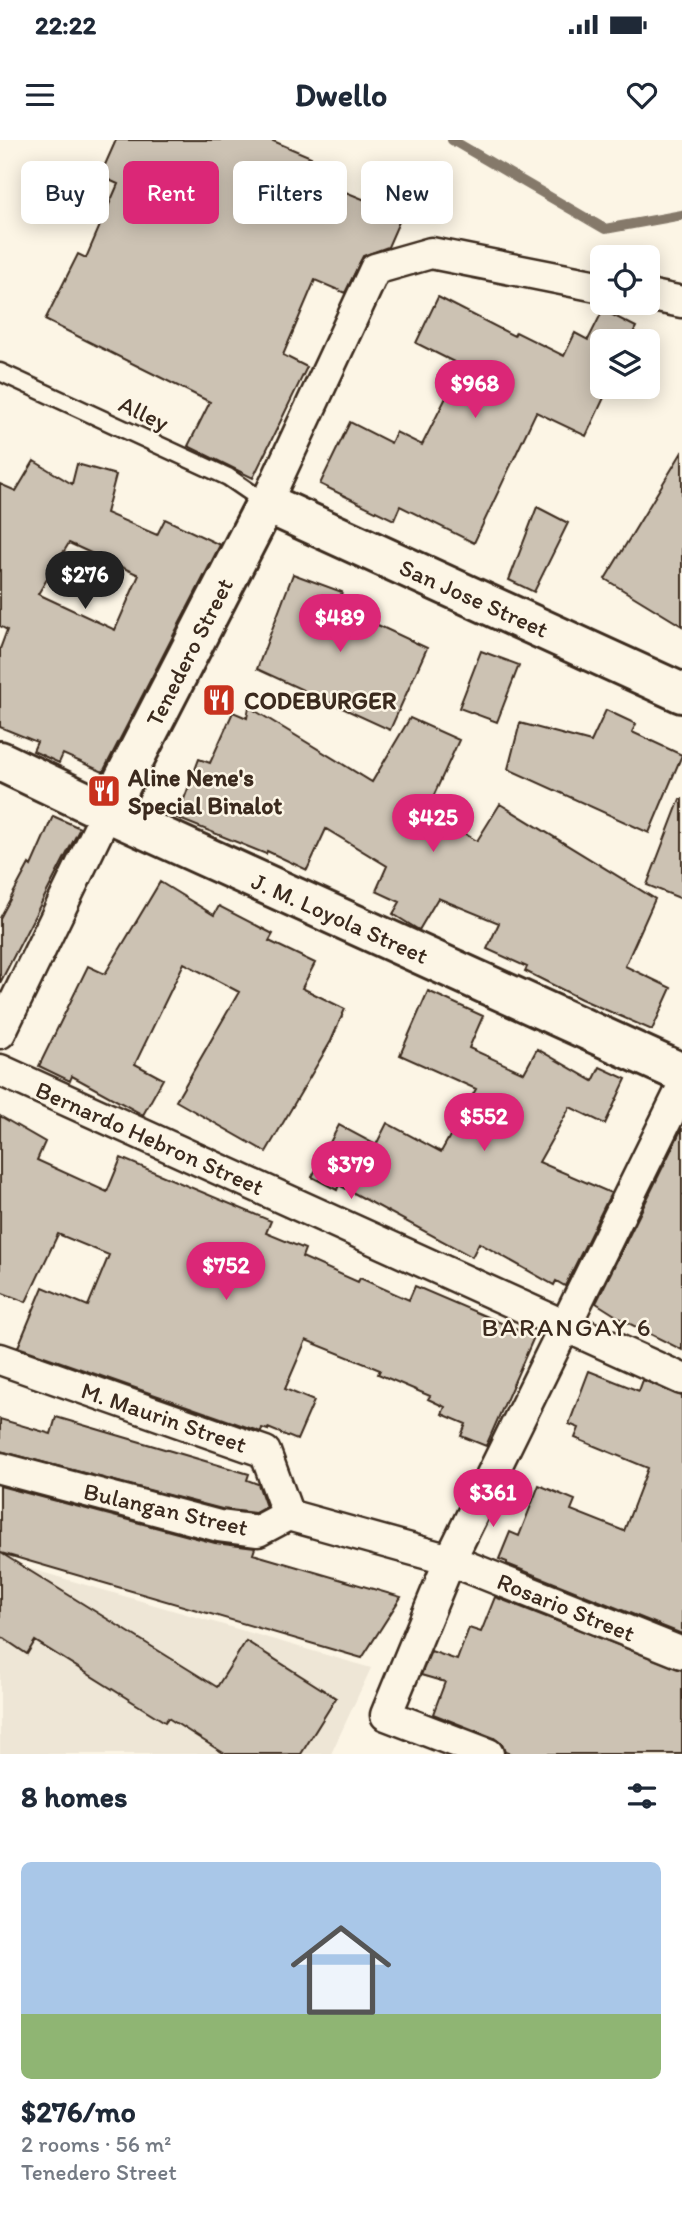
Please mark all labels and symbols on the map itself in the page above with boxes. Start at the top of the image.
pin: $968 [434,360,516,420]
street label: Alley [114,389,174,437]
pin: $276 [44,552,126,611]
street label: San Jose Street [395,552,553,644]
street label: Tenedero Street [139,573,239,731]
pin: $489 [299,594,381,654]
restaurant icon: CODEBURGER [200,681,238,719]
place label: CODEBURGER [244,686,396,715]
place label: Aline Nene's Special Binalot [127,763,282,821]
restaurant icon: Aline Nene's Special Binalot [85,772,123,810]
pin: $425 [392,794,474,854]
street label: J. M. Loyola Street [247,866,433,970]
street label: Bernardo Hebron Street [31,1075,269,1201]
pin: $552 [443,1094,525,1153]
pin: $379 [310,1142,392,1201]
pin: $752 [185,1242,267,1302]
district label: BARANGAY 6 [482,1311,652,1343]
street label: M. Maurin Street [78,1375,250,1459]
pin: $361 [452,1470,534,1529]
street label: Bulangan Street [81,1476,251,1542]
street label: Rosario Street [493,1566,639,1648]

